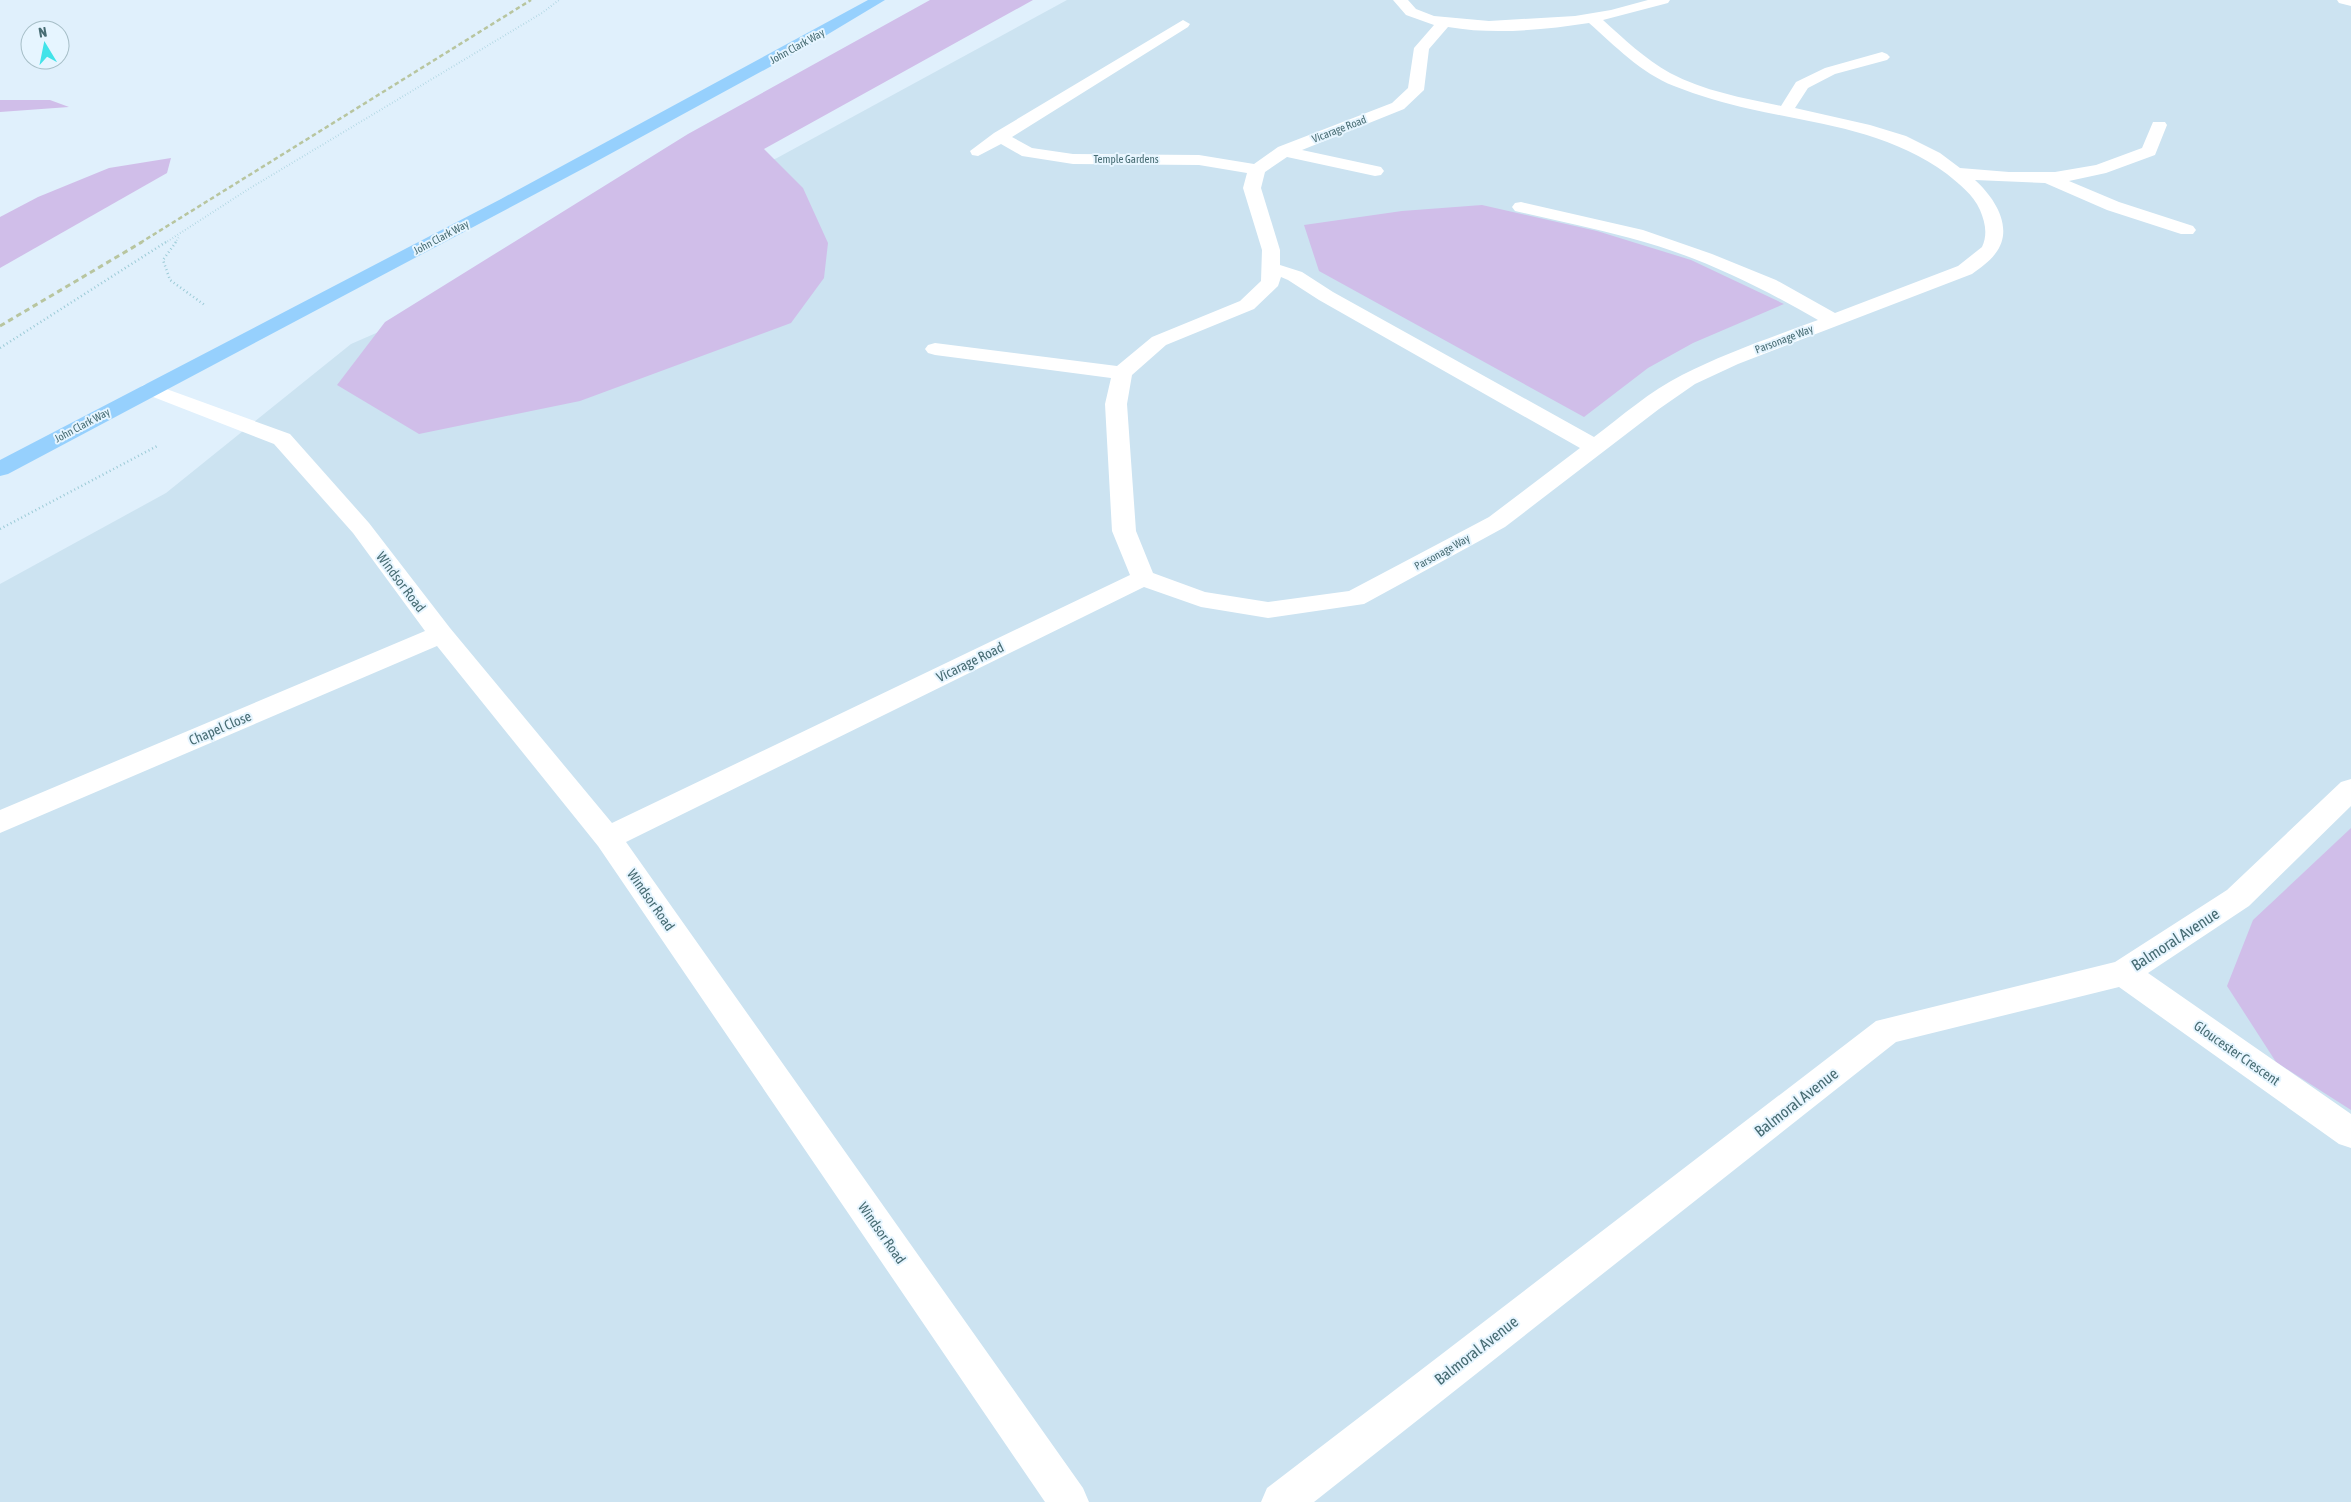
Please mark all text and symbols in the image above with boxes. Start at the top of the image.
north arrow [20,20,70,70]
text: N [37,24,48,41]
street label: John Clark Way [768,26,827,66]
street label: Vicarage Road [1310,113,1368,145]
street label: Temple Gardens [1093,153,1159,165]
street label: John Clark Way [411,217,471,257]
street label: Parsonage Way [1753,322,1815,356]
street label: John Clark Way [52,405,112,445]
street label: Parsonage Way [1412,532,1472,572]
street label: Windsor Road [373,549,429,615]
street label: Vicarage Road [934,639,1006,685]
street label: Chapel Close [187,708,253,748]
street label: Windsor Road [624,866,678,934]
street label: Balmoral Avenue [2128,904,2222,974]
street label: Gloucester Crescent [2191,1017,2283,1089]
street label: Balmoral Avenue [1751,1064,1841,1140]
street label: Windsor Road [855,1199,909,1267]
street label: Balmoral Avenue [1431,1312,1521,1388]

